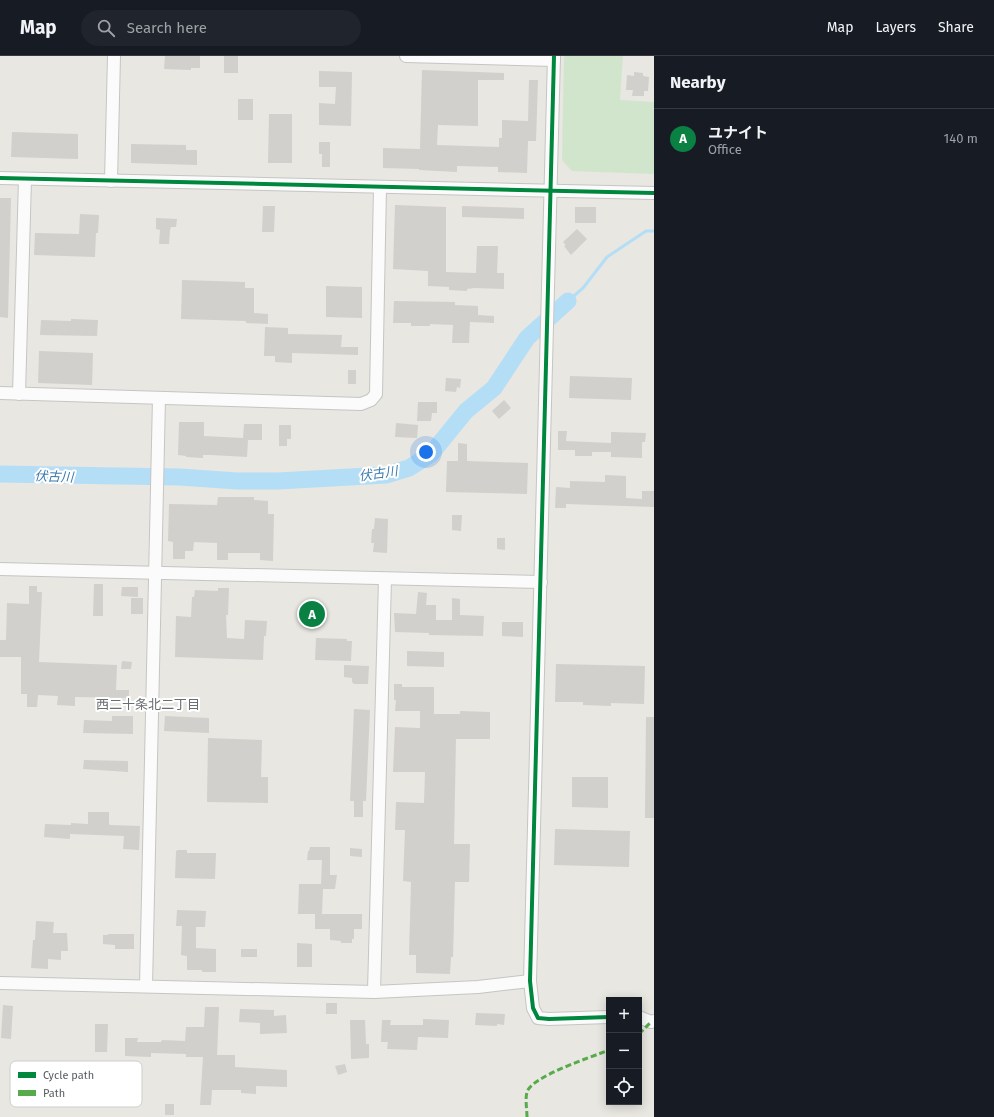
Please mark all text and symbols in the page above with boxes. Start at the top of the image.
search box [81,10,361,46]
text: Map [20,16,57,39]
icon: search [95,17,117,39]
text: Search here [127,19,207,37]
text: Map [827,19,853,36]
text: Layers [875,19,916,36]
text: Share [938,19,974,36]
text: Nearby [670,72,725,93]
text: ユナイト [708,124,768,142]
text: A [679,131,687,146]
text: 140 m [944,131,978,146]
text: Office [708,142,742,157]
your location [416,442,436,462]
water label: 伏古川 [358,463,400,484]
water label: 伏古川 [34,468,76,485]
pin: A [299,599,325,629]
district label: 西二十条北二丁目 [96,697,200,712]
map controls [606,997,642,1105]
button: + [606,997,642,1033]
button: − [606,1033,642,1069]
legend [10,1061,142,1107]
text: Cycle path [43,1069,94,1082]
button: locate [606,1069,642,1105]
text: Path [43,1087,65,1100]

